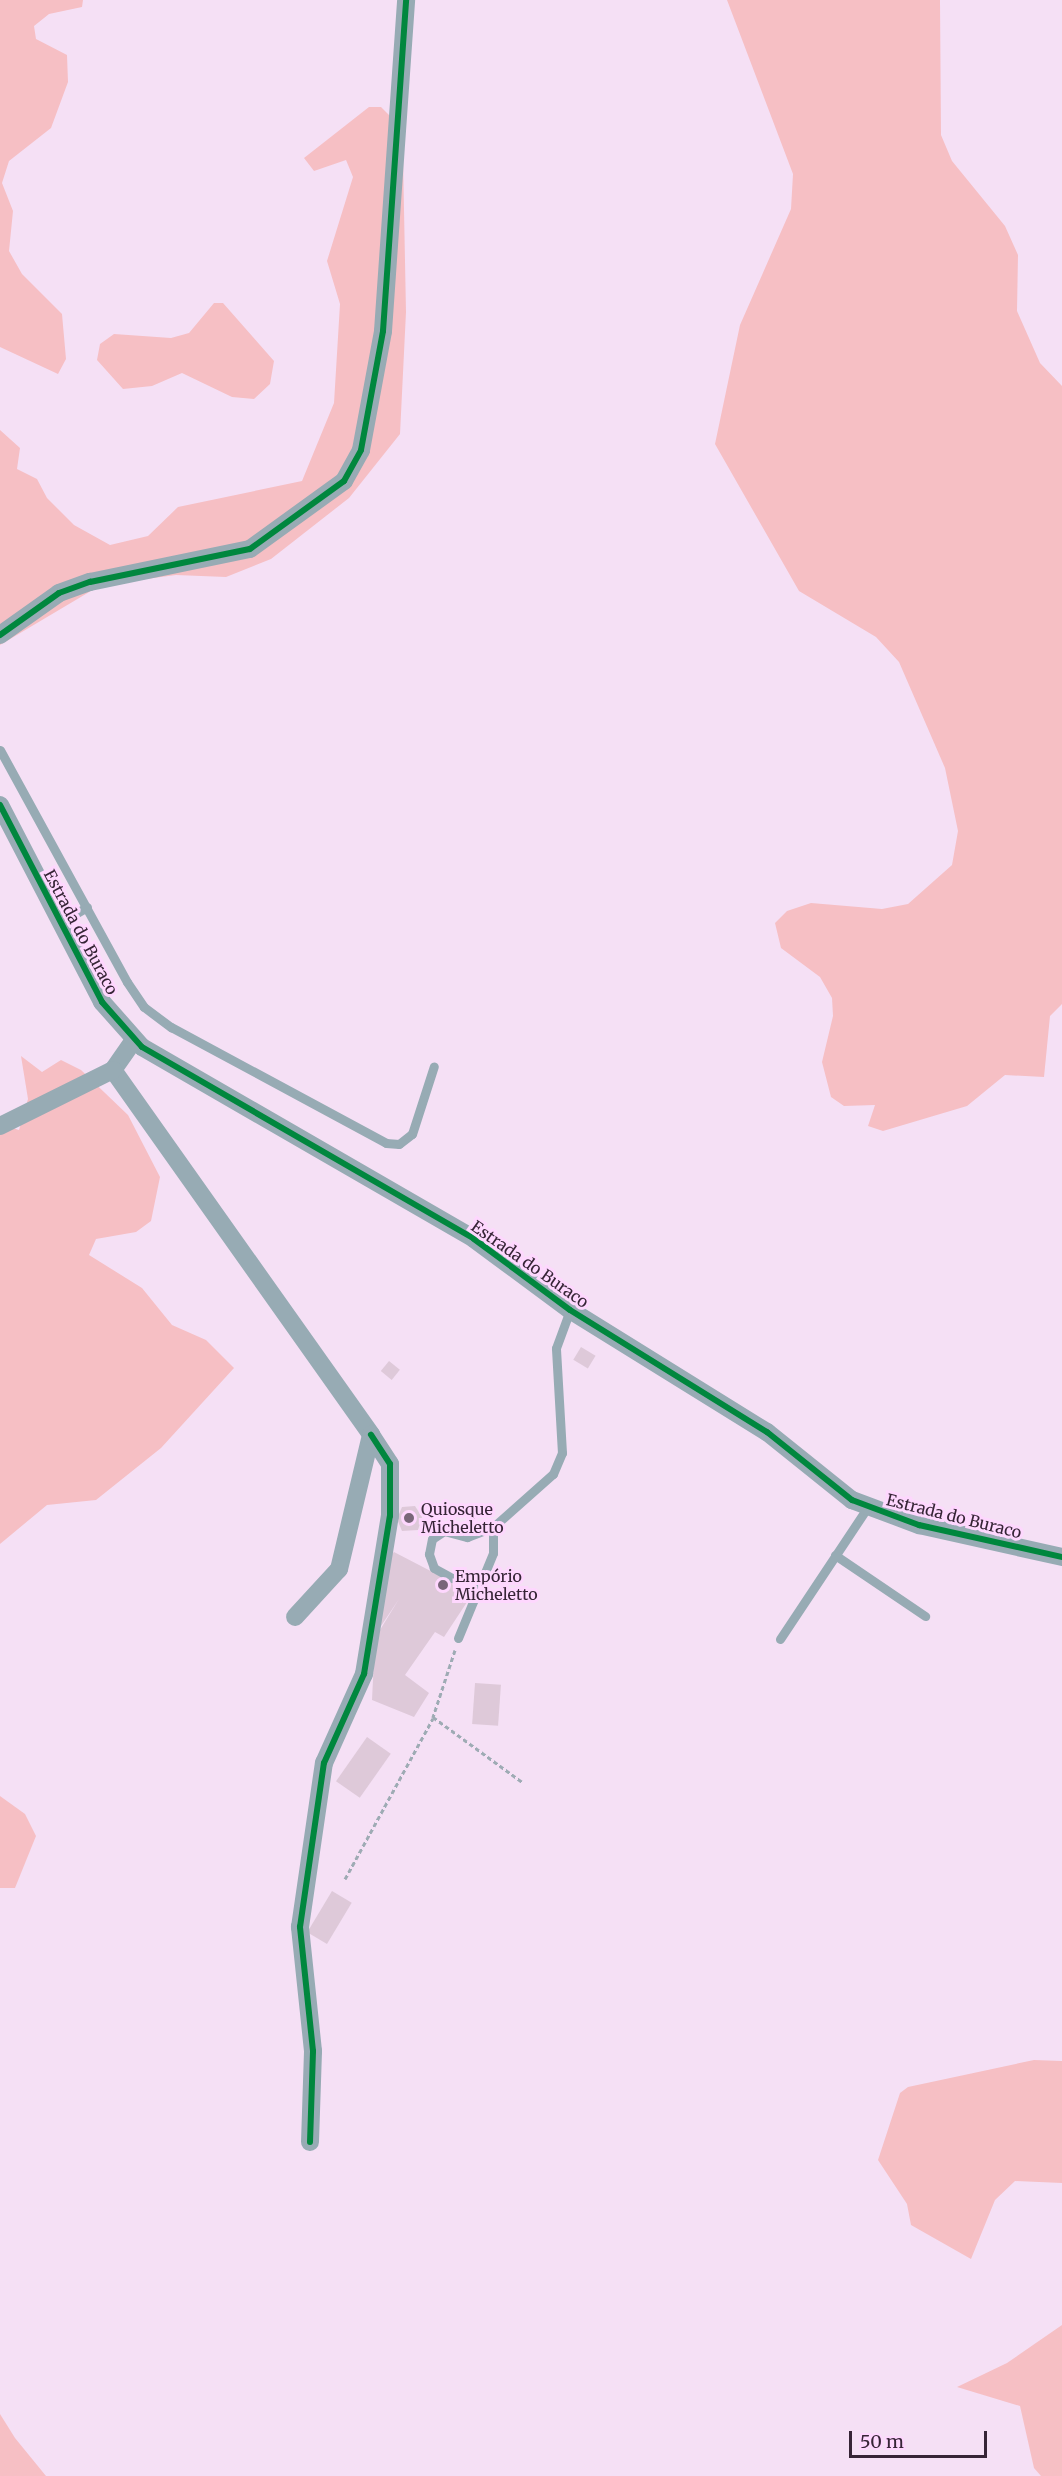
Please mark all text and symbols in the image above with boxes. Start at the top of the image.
street label: Estrada do Buraco [40,866,122,998]
street label: Estrada do Buraco [468,1216,592,1312]
street label: Estrada do Buraco [884,1490,1024,1542]
place label: Quiosque Micheletto [421,1499,504,1537]
marker: Quiosque Micheletto [402,1511,416,1525]
place label: Empório Micheletto [455,1566,538,1604]
marker: Empório Micheletto [436,1578,450,1592]
scale bar [852,2419,990,2457]
text: 50 m [860,2430,904,2453]

